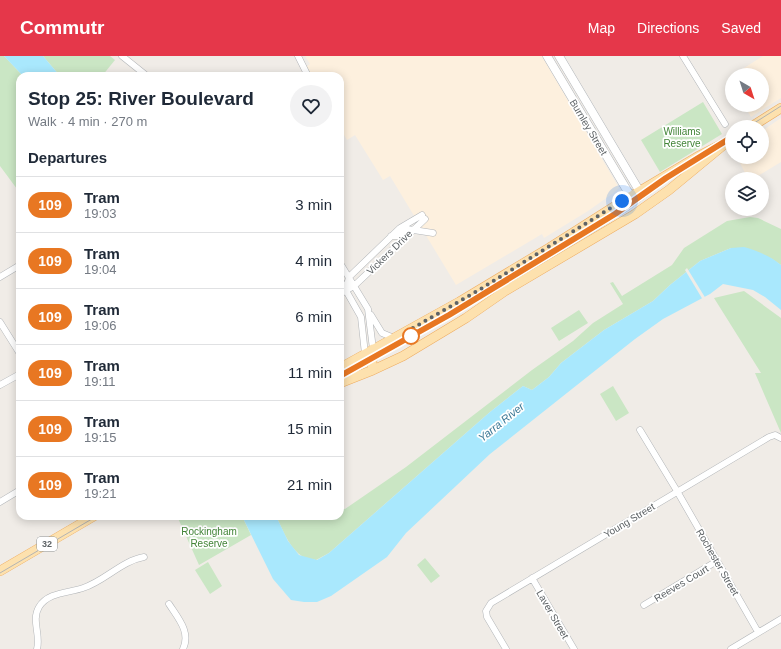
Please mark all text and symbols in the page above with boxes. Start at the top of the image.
text: Commutr [20,17,104,38]
text: Map [588,20,615,36]
text: Directions [637,20,699,36]
text: Saved [721,20,761,36]
north arrow [725,68,769,112]
map controls [725,68,769,216]
button: heart [290,85,332,127]
text: Stop 25: River Boulevard [28,88,254,109]
street label: Burnley Street [568,97,610,157]
text: Walk · 4 min · 270 m [28,114,147,129]
button: locate [725,120,769,164]
park label: Williams Reserve [663,126,701,149]
text: Departures [28,149,107,166]
button: layers [725,172,769,216]
text: Tram [84,189,120,206]
your location [612,191,632,211]
text: 3 min [295,196,332,213]
text: 109 [38,197,62,213]
text: 19:03 [84,206,117,221]
street label: Vickers Drive [364,228,415,277]
text: Tram [84,245,120,262]
text: 4 min [295,252,332,269]
text: 109 [38,253,62,269]
text: 19:04 [84,262,117,277]
text: Tram [84,301,120,318]
text: 6 min [295,308,332,325]
text: 109 [38,309,62,325]
text: 19:06 [84,318,117,333]
unlabelled marker [402,327,420,345]
text: Tram [84,357,120,374]
text: 11 min [288,364,332,381]
text: 109 [38,365,62,381]
text: 19:11 [84,374,116,389]
water label: Yarra River [476,399,527,444]
text: Tram [84,413,120,430]
text: 15 min [287,420,332,437]
text: 109 [38,421,62,437]
text: 19:15 [84,430,117,445]
text: Tram [84,469,120,486]
text: 21 min [287,476,332,493]
text: 109 [38,477,62,493]
text: 19:21 [84,486,117,501]
street label: Young Street [602,501,657,540]
park label: Rockingham Reserve [181,526,237,549]
street label: Rochester Street [694,527,741,598]
road number: 32 [37,537,57,551]
street label: Reeves Court [652,563,710,604]
street label: Laver Street [534,588,571,641]

